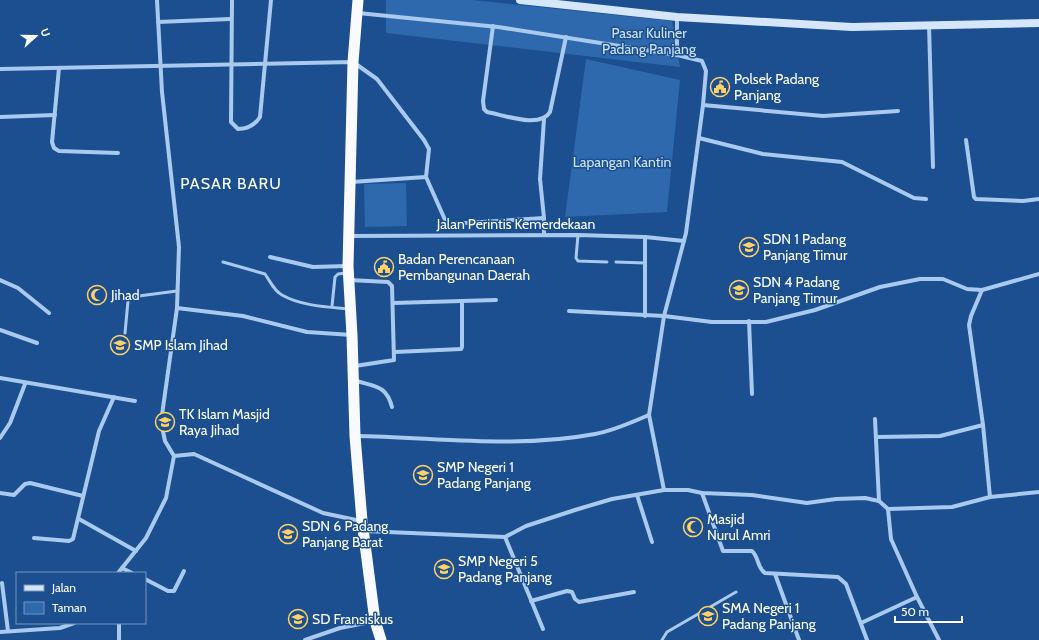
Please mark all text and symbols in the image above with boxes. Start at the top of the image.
north arrow [16,16,56,56]
park label: Pasar Kuliner Padang Panjang [602,24,697,58]
text: U [37,26,53,39]
place label: Polsek Padang Panjang [734,70,820,104]
public building icon: Polsek Padang Panjang [709,76,731,98]
park label: Lapangan Kantin [573,153,671,171]
district label: PASAR BARU [180,174,282,193]
street label: Jalan Perintis Kemerdekaan [436,215,595,233]
place label: SDN 1 Padang Panjang Timur [763,230,848,264]
school or university icon: SDN 1 Padang Panjang Timur [738,236,760,258]
place label: Badan Perencanaan Pembangunan Daerah [398,250,530,284]
public building icon: Badan Perencanaan Pembangunan Daerah [373,256,395,278]
place label: SDN 4 Padang Panjang Timur [753,273,840,307]
school or university icon: SDN 4 Padang Panjang Timur [728,279,750,301]
mosque icon: Jihad [86,284,108,306]
place label: Jihad [110,286,140,304]
school or university icon: SMP Islam Jihad [109,334,131,356]
place label: SMP Islam Jihad [134,336,228,354]
place label: TK Islam Masjid Raya Jihad [179,405,270,439]
school or university icon: TK Islam Masjid Raya Jihad [154,411,176,433]
place label: SMP Negeri 1 Padang Panjang [437,458,532,492]
school or university icon: SMP Negeri 1 Padang Panjang [412,464,434,486]
place label: Masjid Nurul Amri [707,510,771,544]
mosque icon: Masjid Nurul Amri [682,516,704,538]
place label: SDN 6 Padang Panjang Barat [302,517,389,551]
school or university icon: SDN 6 Padang Panjang Barat [277,523,299,545]
place label: SMP Negeri 5 Padang Panjang [458,552,553,586]
school or university icon: SMP Negeri 5 Padang Panjang [433,558,455,580]
legend [16,572,146,624]
text: Jalan [51,580,76,595]
scale bar [895,598,962,624]
place label: SMA Negeri 1 Padang Panjang [722,599,817,633]
text: Taman [52,600,87,615]
text: 50 m [901,604,929,619]
school or university icon: SMA Negeri 1 Padang Panjang [697,605,719,627]
school or university icon: SD Fransiskus [287,608,309,630]
place label: SD Fransiskus [312,610,393,628]

